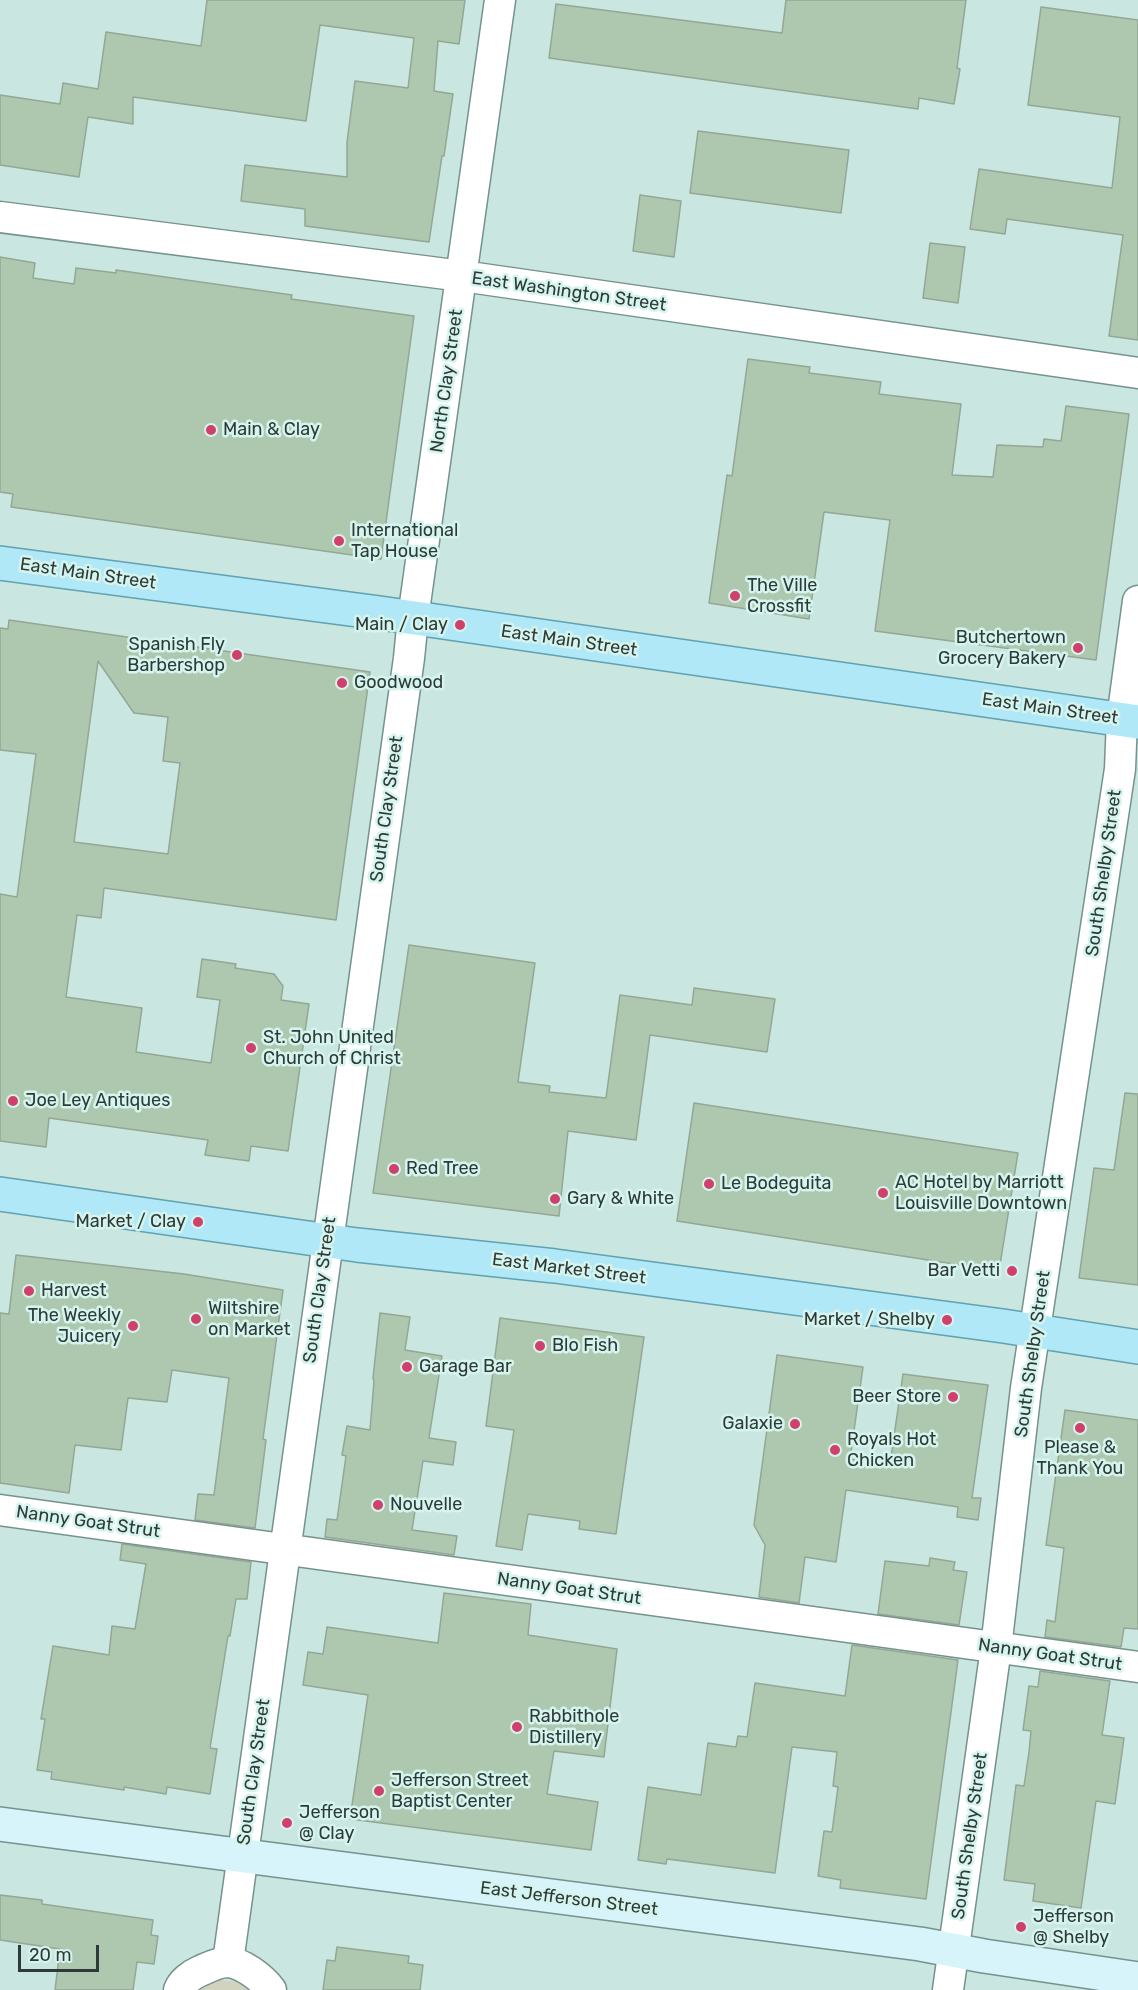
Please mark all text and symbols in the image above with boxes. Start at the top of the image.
street label: East Washington Street [470,268,668,316]
street label: North Clay Street [426,308,468,454]
place label: Main & Clay [223,419,320,441]
marker: Main & Clay [204,423,218,437]
place label: International Tap House [351,520,458,562]
marker: International Tap House [332,534,346,548]
street label: East Main Street [18,554,158,594]
place label: The Ville Crossfit [747,575,817,618]
marker: The Ville Crossfit [728,589,742,603]
place label: Main / Clay [355,614,448,636]
marker: Main / Clay [453,618,467,632]
street label: East Main Street [499,621,639,661]
place label: Butchertown Grocery Bakery [938,627,1066,670]
place label: Spanish Fly Barbershop [127,634,225,676]
marker: Butchertown Grocery Bakery [1071,641,1085,655]
marker: Spanish Fly Barbershop [230,648,244,662]
place label: Goodwood [354,672,443,694]
marker: Goodwood [335,676,349,690]
street label: East Main Street [980,689,1120,729]
street label: South Clay Street [366,735,408,883]
street label: South Shelby Street [1082,788,1126,958]
place label: St. John United Church of Christ [263,1027,401,1070]
marker: St. John United Church of Christ [244,1041,258,1055]
place label: Joe Ley Antiques [25,1090,170,1112]
marker: Joe Ley Antiques [6,1094,20,1108]
place label: Red Tree [406,1158,479,1180]
marker: Red Tree [387,1162,401,1176]
place label: AC Hotel by Marriott Louisville Downtown [895,1172,1067,1214]
place label: Le Bodeguita [721,1173,831,1195]
marker: Le Bodeguita [702,1177,716,1191]
marker: AC Hotel by Marriott Louisville Downtown [876,1186,890,1200]
place label: Gary & White [567,1188,674,1210]
marker: Gary & White [548,1192,562,1206]
place label: Market / Clay [76,1211,186,1233]
marker: Market / Clay [191,1215,205,1229]
street label: South Clay Street [299,1216,341,1364]
street label: East Market Street [491,1249,647,1289]
place label: Bar Vetti [927,1260,1000,1282]
marker: Bar Vetti [1005,1264,1019,1278]
street label: South Shelby Street [1011,1269,1055,1439]
place label: Harvest [41,1280,107,1302]
marker: Harvest [22,1284,36,1298]
place label: Wiltshire on Market [208,1298,291,1340]
place label: The Weekly Juicery [28,1305,121,1348]
place label: Market / Shelby [804,1309,935,1331]
marker: Wiltshire on Market [189,1312,203,1326]
marker: Market / Shelby [940,1313,954,1327]
marker: The Weekly Juicery [126,1319,140,1333]
place label: Blo Fish [552,1335,618,1357]
marker: Blo Fish [533,1339,547,1353]
place label: Garage Bar [419,1356,512,1378]
marker: Garage Bar [400,1360,414,1374]
place label: Beer Store [852,1386,941,1408]
marker: Beer Store [946,1390,960,1404]
place label: Galaxie [722,1413,783,1435]
marker: Galaxie [788,1417,802,1431]
marker: Please & Thank You [1073,1421,1087,1435]
place label: Royals Hot Chicken [847,1429,936,1472]
place label: Please & Thank You [1037,1437,1123,1480]
marker: Royals Hot Chicken [828,1443,842,1457]
place label: Nouvelle [390,1494,462,1516]
marker: Nouvelle [371,1498,385,1512]
street label: Nanny Goat Strut [15,1501,161,1543]
street label: Nanny Goat Strut [496,1568,642,1610]
street label: Nanny Goat Strut [977,1634,1123,1676]
street label: South Clay Street [233,1698,275,1846]
place label: Rabbithole Distillery [529,1706,619,1748]
marker: Rabbithole Distillery [510,1720,524,1734]
street label: South Shelby Street [948,1751,992,1921]
place label: Jefferson Street Baptist Center [391,1770,528,1812]
marker: Jefferson Street Baptist Center [372,1784,386,1798]
place label: Jefferson @ Clay [299,1802,380,1844]
marker: Jefferson @ Clay [280,1816,294,1830]
street label: East Jefferson Street [479,1877,659,1921]
place label: Jefferson @ Shelby [1033,1906,1114,1948]
marker: Jefferson @ Shelby [1014,1920,1028,1934]
scale bar [21,1933,102,1971]
text: 20 m [29,1944,71,1966]

